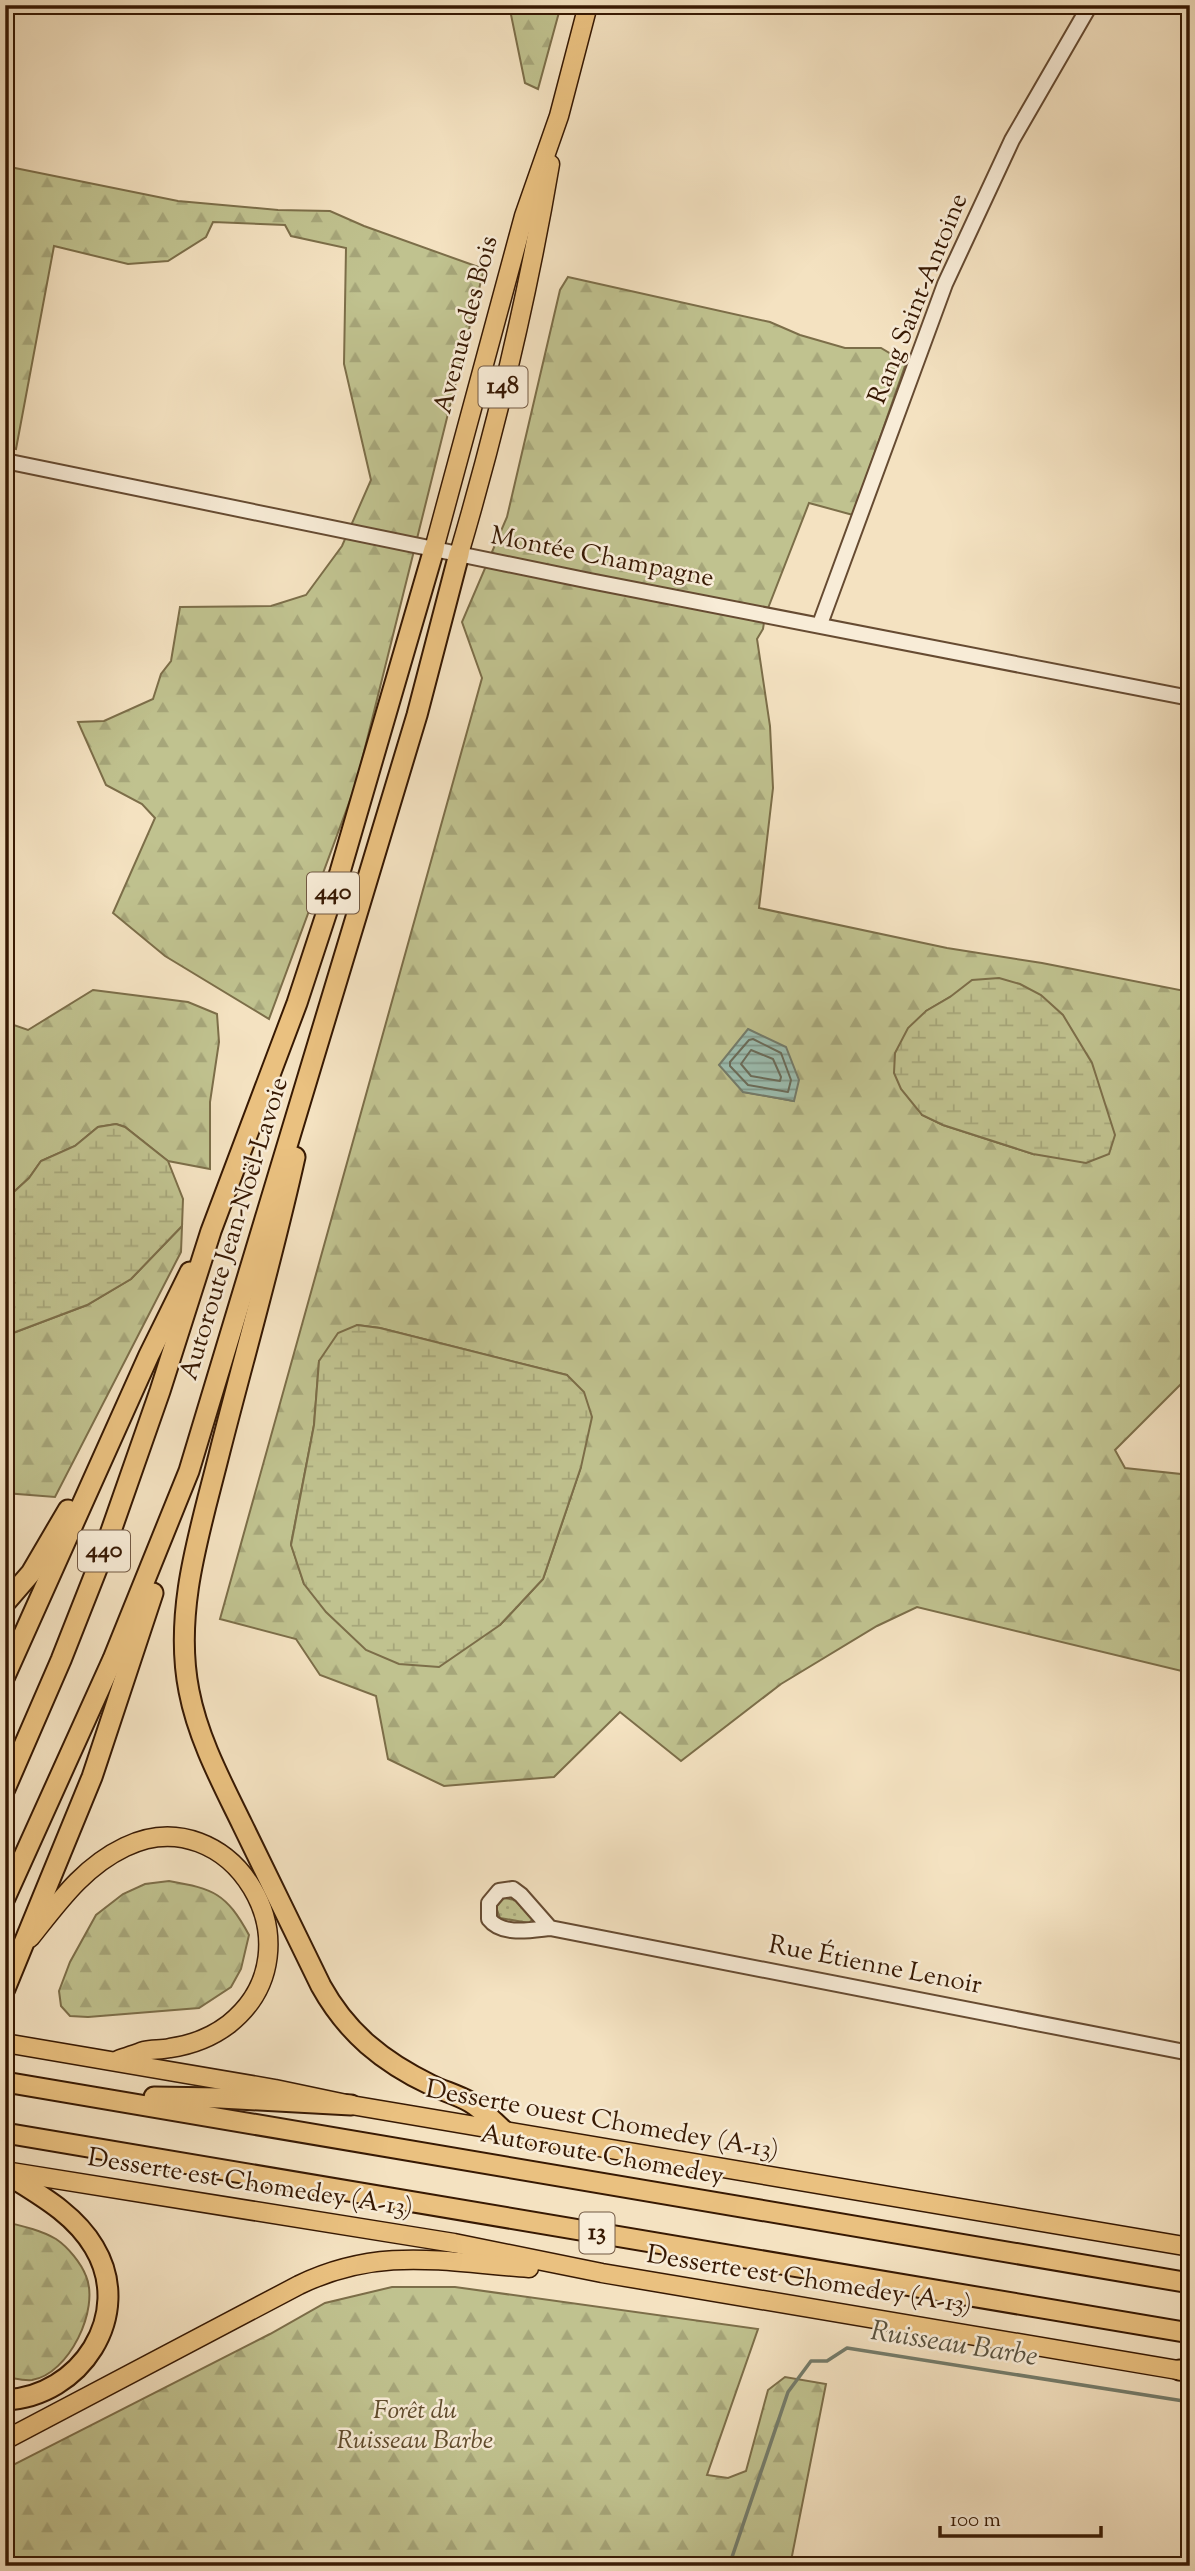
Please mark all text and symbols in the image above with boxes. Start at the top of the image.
street label: Rang Saint-Antoine [860,188,978,410]
street label: Avenue des Bois [425,232,509,418]
road number: 148 [478,366,528,408]
street label: Montée Champagne [487,518,717,598]
road number: 440 [307,872,359,914]
street label: Autoroute Jean-Noël-Lavoie [171,1073,299,1385]
road number: 440 [78,1531,130,1572]
street label: Rue Étienne Lenoir [765,1927,985,2005]
street label: Desserte ouest Chomedey (A-13) [423,2072,781,2170]
street label: Autoroute Chomedey [477,2116,727,2196]
street label: Desserte est Chomedey (A-13) [85,2140,415,2228]
road number: 13 [580,2212,614,2254]
street label: Desserte est Chomedey (A-13) [644,2237,974,2325]
water label: Ruisseau Barbe [868,2312,1040,2378]
park label: Forêt du Ruisseau Barbe [337,2393,493,2460]
scale bar [940,2494,1100,2538]
text: 100 m [950,2506,1001,2536]

